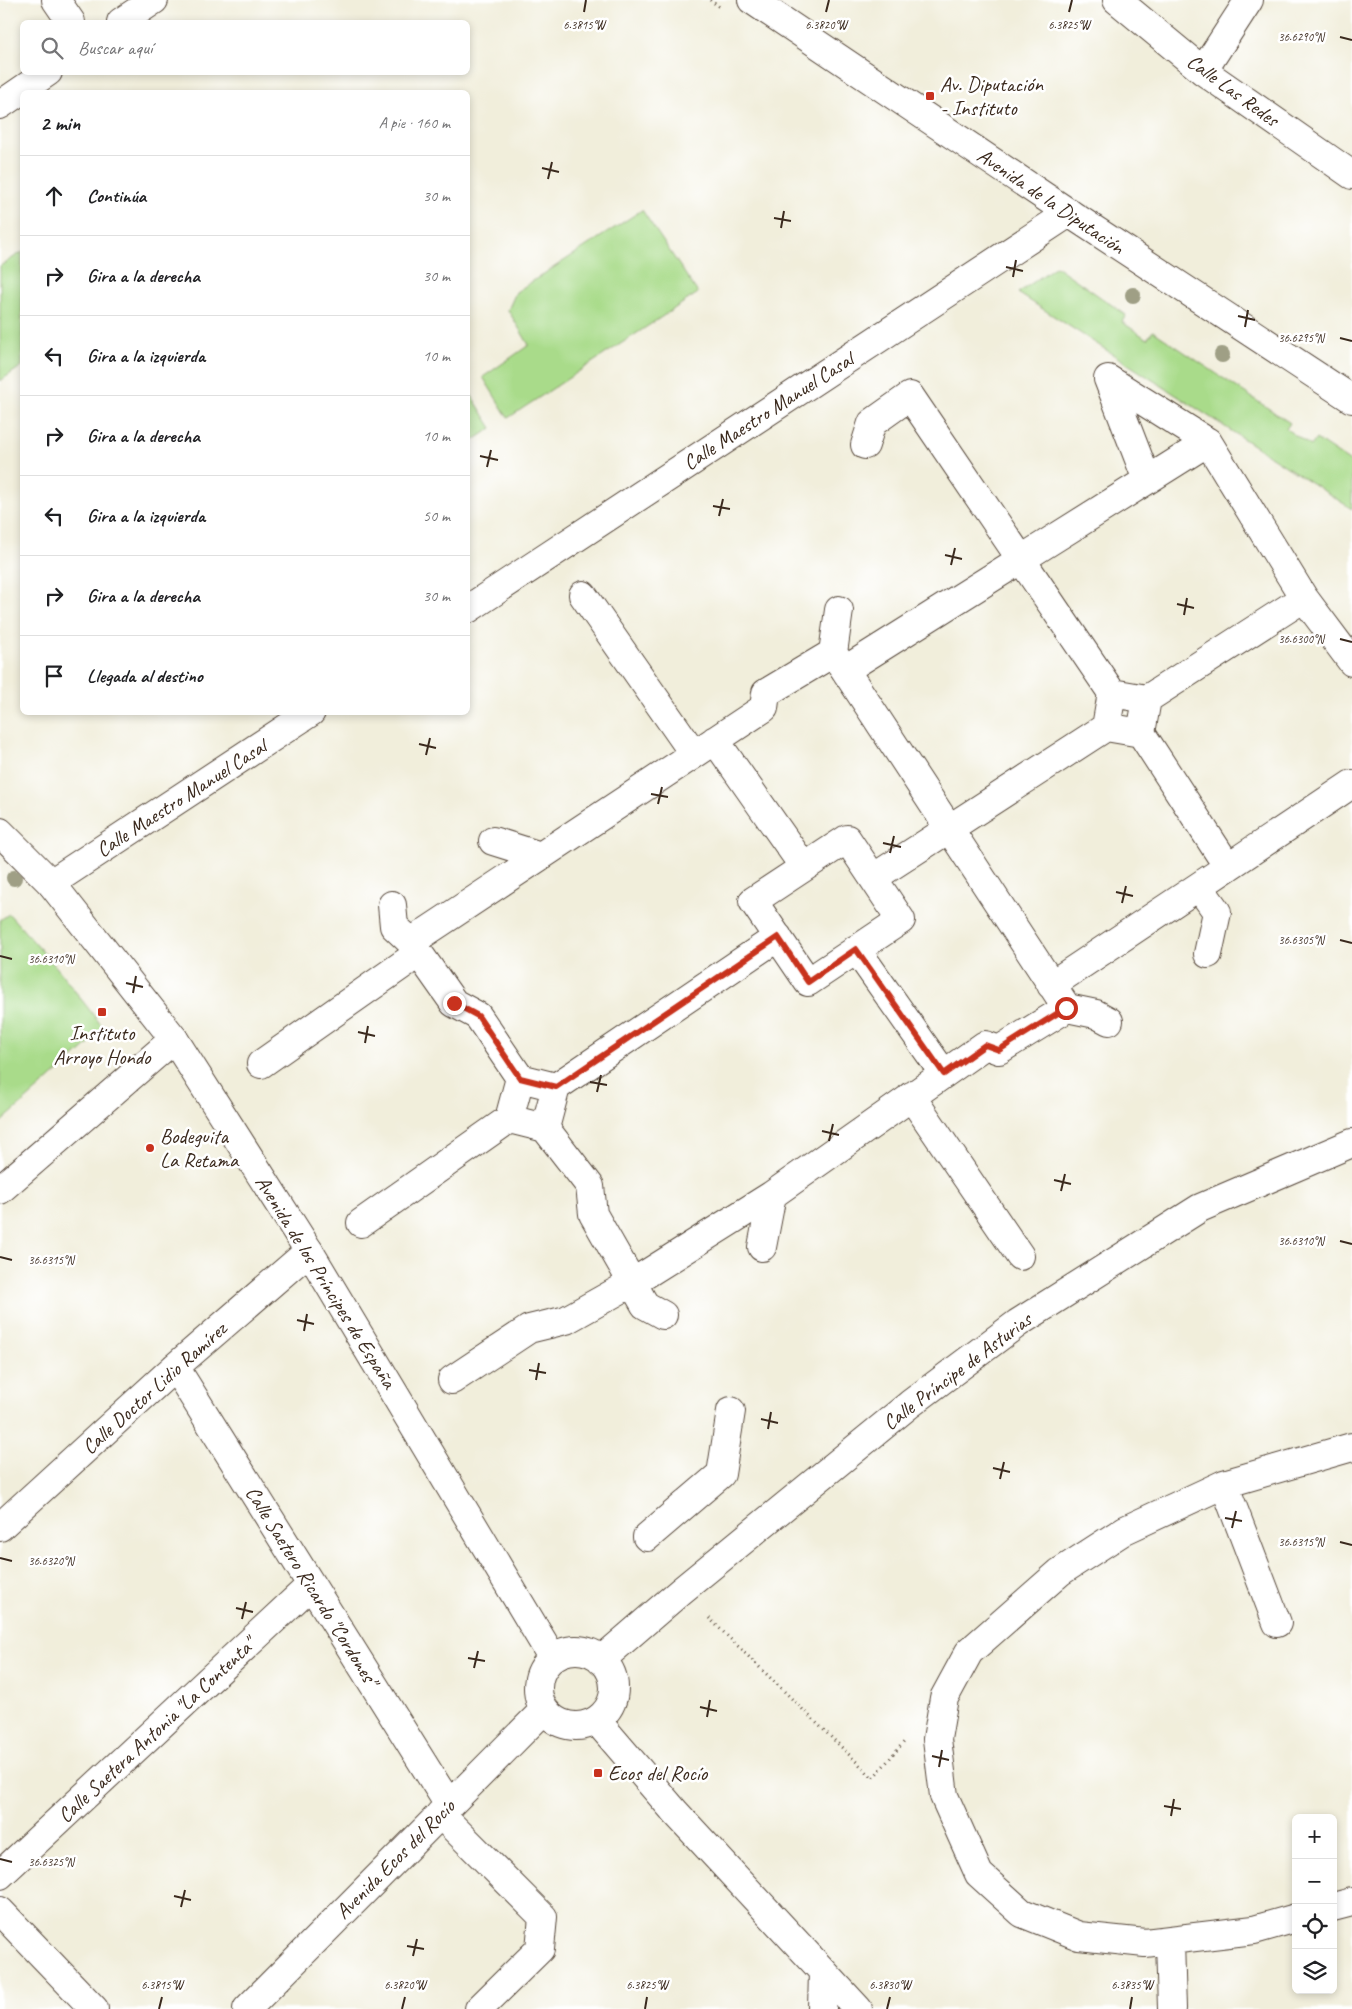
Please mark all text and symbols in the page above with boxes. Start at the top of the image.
text: 6.3815°W [563,17,607,33]
text: 6.3820°W [805,17,849,33]
text: 6.3825°W [1048,17,1092,33]
search box [20,20,470,75]
text: 36.6290°N [1278,29,1325,45]
icon: search [38,34,66,62]
text: Buscar aquí [78,36,152,60]
street label: Calle Las Redes [1182,48,1285,133]
place label: Av. Diputación - Instituto [940,71,1043,121]
marker: Av. Diputación - Instituto [924,90,936,102]
text: 2 min [40,110,80,136]
text: A pie · 160 m [379,113,450,133]
street label: Avenida de la Diputación [972,142,1130,260]
icon: ahead [40,182,68,210]
text: Continúa [87,184,146,208]
text: 30 m [423,186,450,206]
icon: right [40,262,68,290]
text: Gira a la derecha [87,264,200,288]
text: 30 m [423,266,450,286]
text: 36.6295°N [1278,330,1325,346]
icon: left [40,342,68,370]
text: Gira a la izquierda [87,344,205,368]
street label: Calle Maestro Manuel Casal [678,344,861,476]
text: 10 m [423,346,450,366]
icon: right [40,422,68,450]
text: Gira a la derecha [87,424,200,448]
text: 10 m [423,426,450,446]
icon: left [40,502,68,530]
text: Gira a la izquierda [87,504,205,528]
text: 50 m [423,506,450,526]
icon: right [40,582,68,610]
text: Gira a la derecha [87,584,200,608]
text: 30 m [423,586,450,606]
text: 36.6300°N [1278,631,1325,647]
icon: arrive [40,662,68,690]
text: Llegada al destino [87,664,203,688]
street label: Calle Maestro Manuel Casal [91,731,274,863]
text: 36.6305°N [1278,932,1325,948]
text: 36.6310°N [28,951,75,967]
route end [443,992,466,1015]
route start [1055,997,1078,1020]
marker: Instituto Arroyo Hondo [96,1006,108,1018]
place label: Instituto Arroyo Hondo [54,1020,152,1070]
place label: Bodeguita La Retama [160,1123,240,1173]
marker: Bodeguita La Retama [144,1142,156,1154]
street label: Avenida de los Príncipes de España [250,1171,403,1395]
text: 36.6310°N [1278,1233,1325,1249]
text: 36.6315°N [28,1252,75,1268]
street label: Calle Príncipe de Asturias [877,1305,1038,1435]
street label: Calle Doctor Lidio Ramírez [76,1315,233,1460]
street label: Calle Saetero Ricardo "Cordones" [240,1481,386,1694]
text: 36.6315°N [1278,1534,1325,1550]
text: 36.6320°N [28,1553,75,1569]
street label: Calle Saetera Antonia "La Contenta" [52,1629,263,1828]
place label: Ecos del Rocío [608,1760,709,1786]
marker: Ecos del Rocío [592,1767,604,1779]
street label: Avenida Ecos del Rocío [330,1793,461,1924]
map controls [1292,1814,1337,1994]
button: + [1292,1814,1337,1859]
text: 36.6325°N [28,1854,75,1870]
button: − [1292,1859,1337,1904]
button: locate [1292,1904,1337,1949]
button: layers [1292,1949,1337,1994]
text: 6.3815°W [141,1977,185,1993]
text: 6.3820°W [384,1977,428,1993]
text: 6.3825°W [626,1977,670,1993]
text: 6.3830°W [869,1977,913,1993]
text: 6.3835°W [1111,1977,1155,1993]

